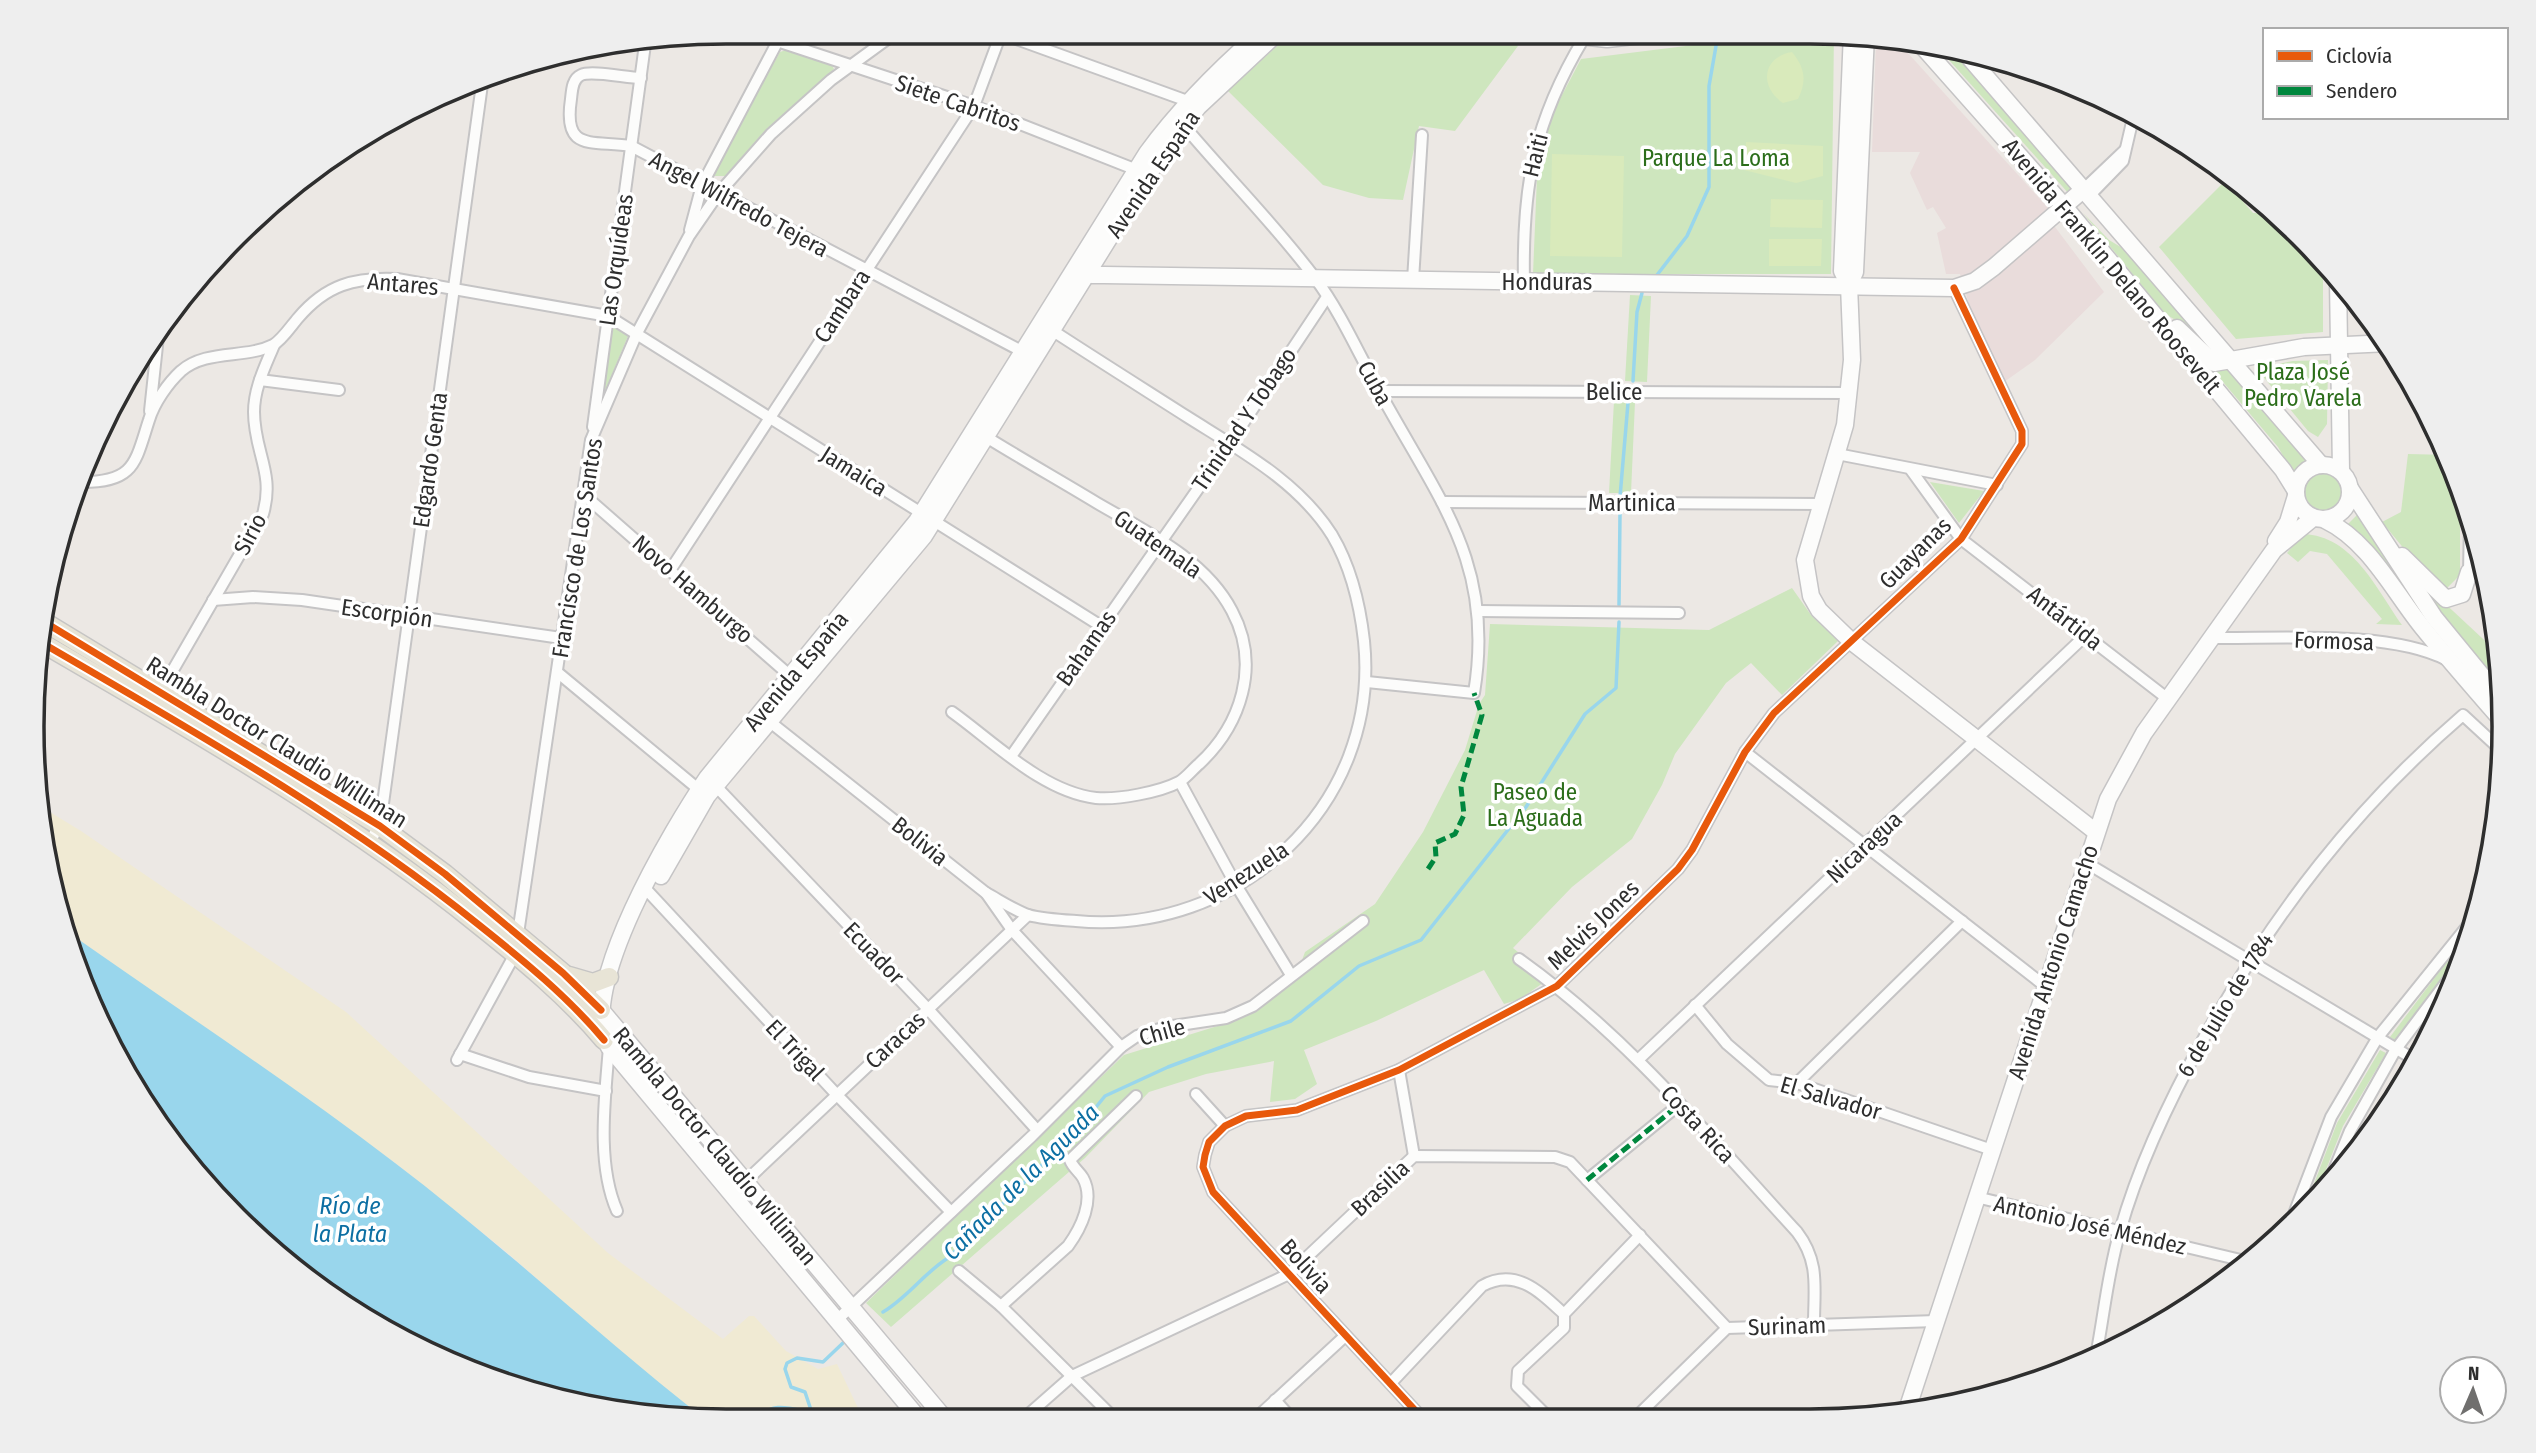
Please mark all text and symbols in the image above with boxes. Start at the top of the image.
legend [2263,28,2508,119]
text: Ciclovía [2326,43,2392,69]
street label: Siete Cabritos [892,69,1024,138]
text: Sendero [2326,78,2397,104]
street label: Avenida España [1100,105,1206,243]
street label: Haiti [1516,130,1554,180]
street label: Avenida Franklin Delano Roosevelt [1997,133,2227,400]
park label: Parque La Loma [1642,144,1790,172]
street label: Angel Wilfredo Tejera [645,145,833,263]
street label: Las Orquídeas [593,192,639,328]
street label: Cambara [808,264,876,348]
street label: Antares [366,267,440,301]
street label: Honduras [1502,268,1593,296]
street label: Trinidad Y Tobago [1186,342,1302,496]
street label: Cuba [1351,356,1399,410]
park label: Plaza José Pedro Varela [2244,358,2362,412]
street label: Belice [1586,378,1642,406]
street label: Edgardo Genta [407,390,453,530]
street label: Francisco de Los Santos [546,436,608,660]
street label: Jamaica [816,440,892,502]
street label: Martinica [1588,489,1676,517]
street label: Guatemala [1109,504,1207,584]
street label: Sirio [228,508,272,560]
street label: Guayanas [1873,511,1957,595]
street label: Novo Hamburgo [627,529,759,649]
street label: Antártida [2022,580,2108,656]
street label: Escorpión [339,593,435,633]
street label: Avenida España [738,605,854,737]
street label: Bahamas [1050,605,1122,691]
street label: Formosa [2293,626,2375,656]
street label: Rambla Doctor Claudio Williman [141,650,413,834]
park label: Paseo de La Aguada [1487,778,1583,832]
street label: Nicaragua [1820,805,1908,889]
street label: Bolivia [886,810,954,872]
street label: Venezuela [1198,835,1294,911]
street label: Avenida Antonio Camacho [2002,841,2104,1083]
street label: Melvis Jones [1541,874,1645,976]
street label: Ecuador [838,916,910,990]
street label: 6 de Julio de 1784 [2171,928,2279,1082]
street label: Caracas [859,1005,931,1075]
street label: Chile [1136,1012,1188,1052]
street label: El Trigal [760,1014,830,1086]
street label: Rambla Doctor Claudio Williman [607,1021,823,1271]
street label: El Salvador [1777,1070,1885,1126]
street label: Costa Rica [1655,1079,1741,1169]
water label: Cañada de la Aguada [937,1098,1105,1266]
street label: Brasilia [1345,1154,1415,1222]
street label: Antonio José Méndez [1991,1189,2189,1261]
water label: Río de la Plata [313,1192,387,1248]
street label: Bolivia [1274,1233,1338,1299]
street label: Surinam [1747,1311,1827,1341]
north arrow [2438,1355,2508,1425]
text: N [2467,1362,2480,1385]

